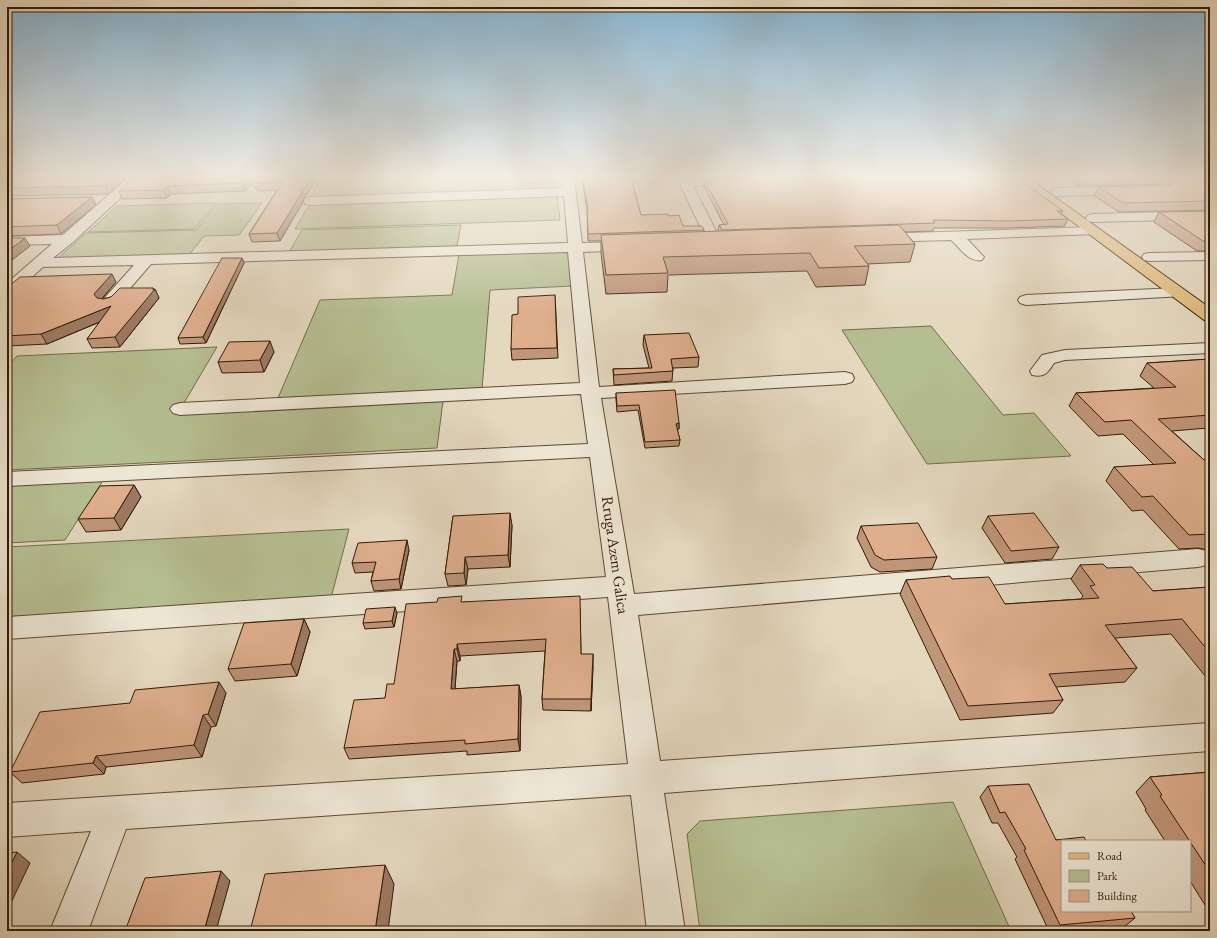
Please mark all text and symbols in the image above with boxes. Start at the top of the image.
street label: Rruga Azem Galica [597,495,634,616]
legend [1061,840,1191,912]
text: Road [1097,848,1123,864]
text: Park [1097,868,1118,884]
text: Building [1097,888,1138,904]

